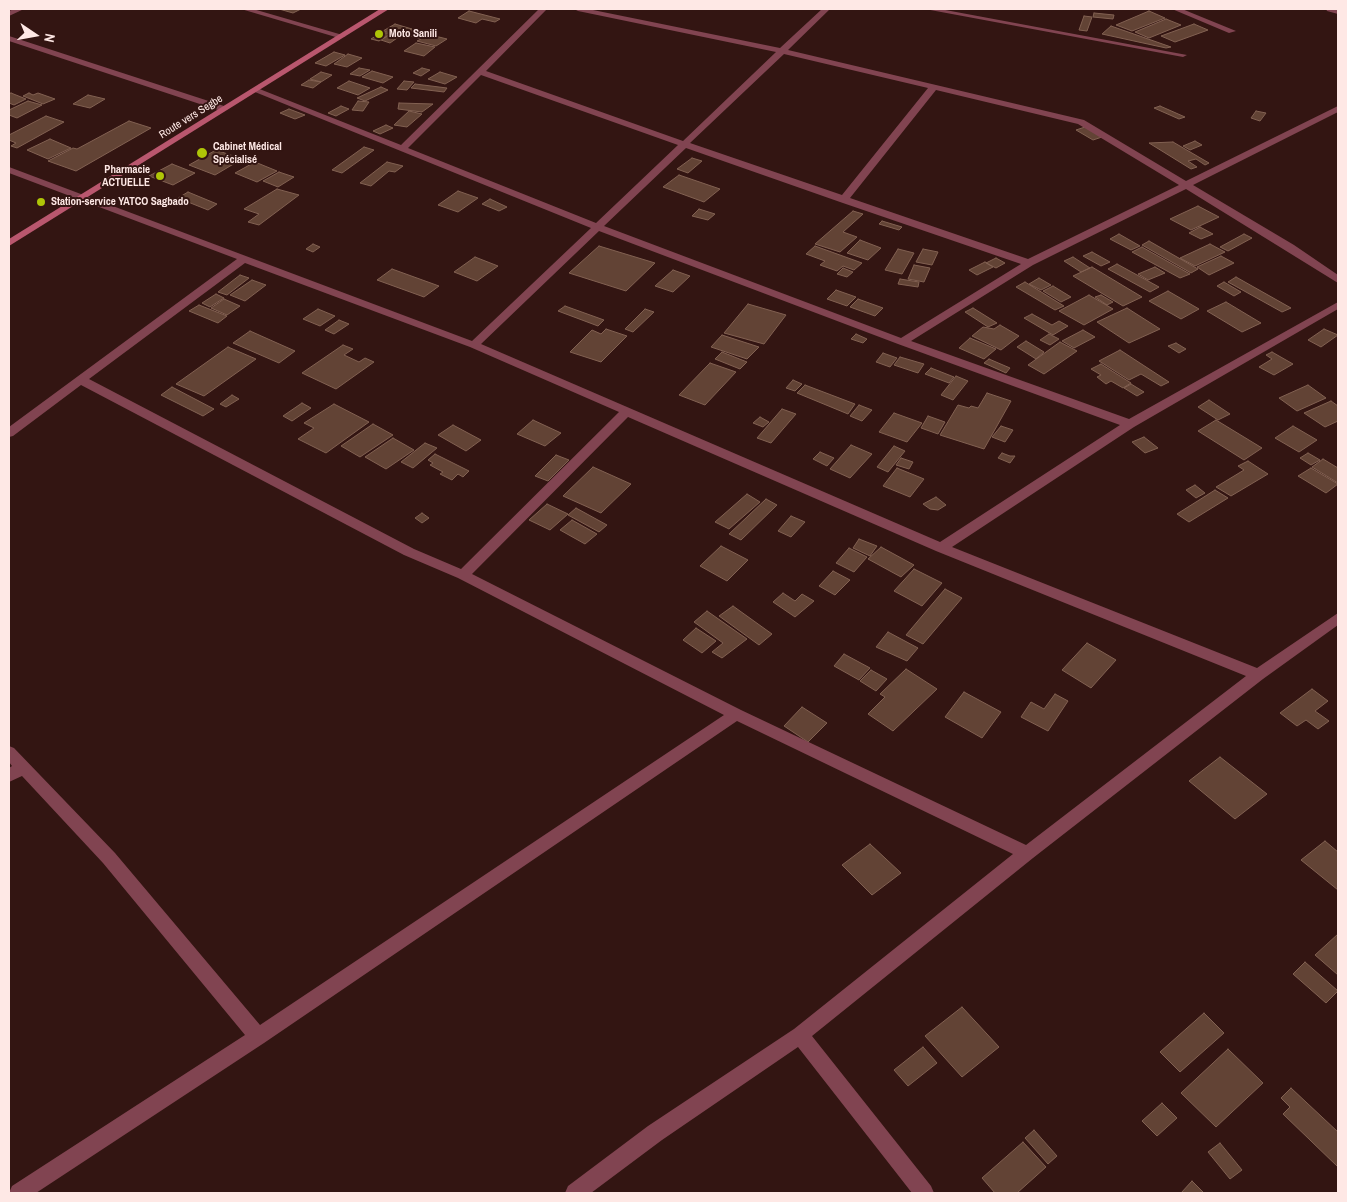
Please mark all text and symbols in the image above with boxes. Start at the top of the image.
north arrow [10,10,60,60]
place label: Moto Sanili [389,27,437,41]
marker: Moto Sanili [373,28,385,40]
text: N [40,32,59,44]
street label: Route vers Segbe [157,92,225,142]
place label: Cabinet Médical Spécialisé [213,140,282,166]
marker: Cabinet Médical Spécialisé [195,146,209,160]
place label: Pharmacie ACTUELLE [102,163,150,189]
marker: Pharmacie ACTUELLE [154,170,166,182]
place label: Station-service YATCO Sagbado [51,195,189,209]
marker: Station-service YATCO Sagbado [35,196,47,208]

